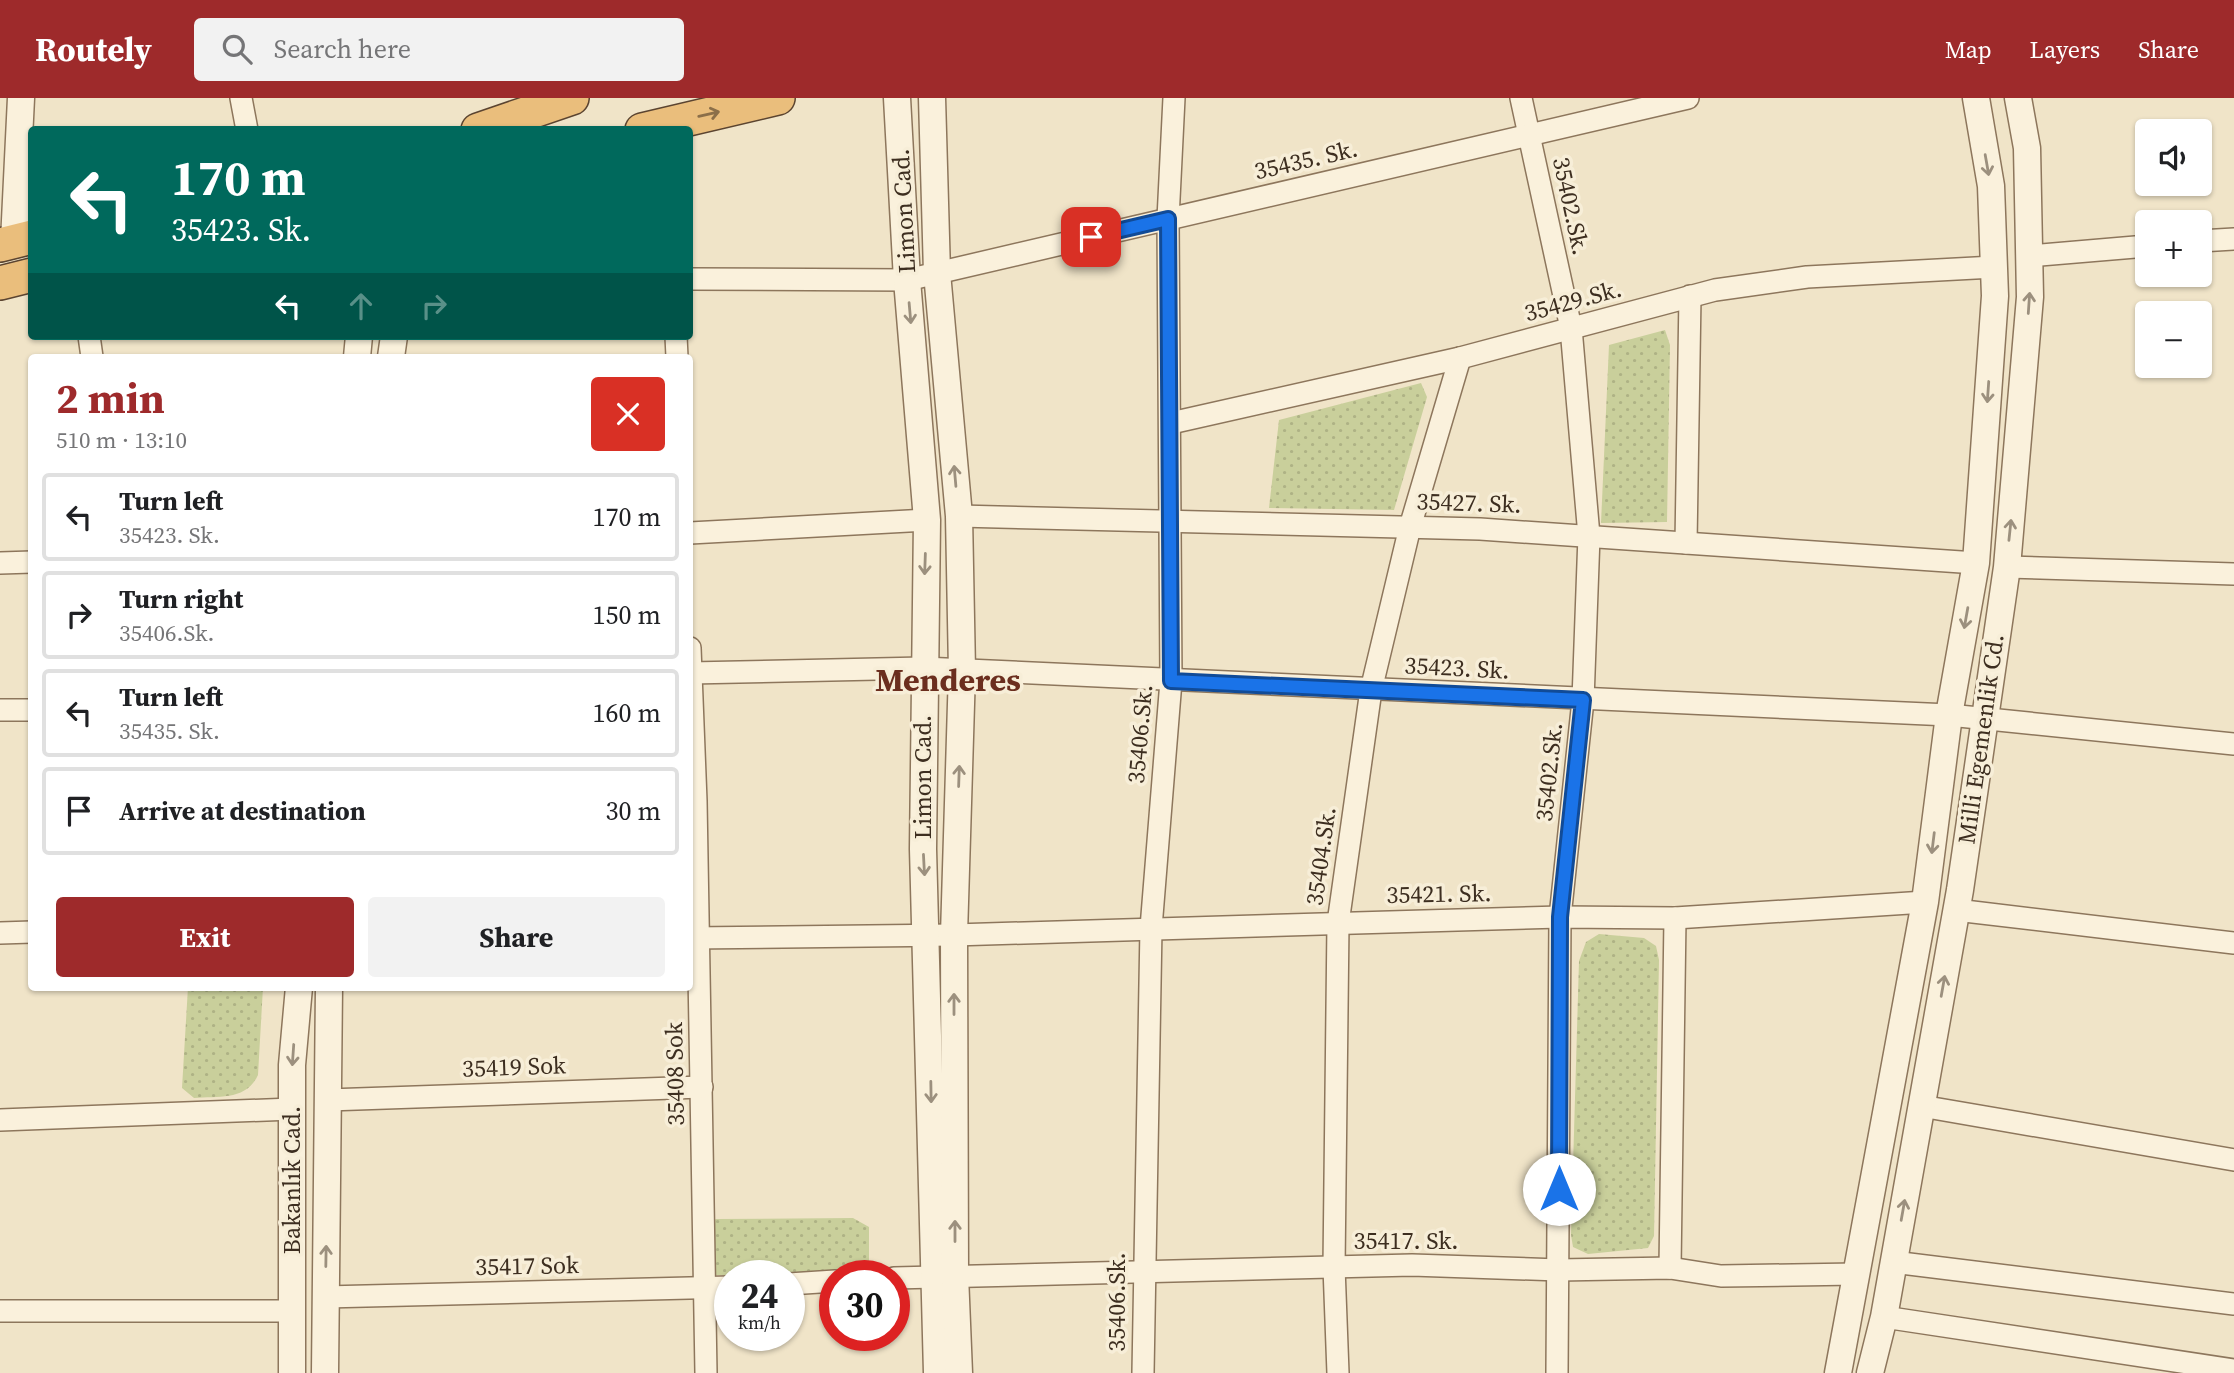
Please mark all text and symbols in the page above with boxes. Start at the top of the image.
search box [194,18,684,81]
text: Routely [35,27,152,72]
icon: search [218,30,256,68]
text: Search here [274,31,411,67]
text: Map [1945,33,1992,66]
text: Layers [2030,33,2100,66]
text: Share [2138,33,2199,66]
one-way arrow [697,107,720,120]
map controls [2135,119,2212,378]
button: sound [2135,119,2212,196]
street label: 35435. Sk. [1251,132,1361,187]
text: 170 m [171,144,306,211]
street label: Limon Cad. [884,148,923,274]
one-way arrow [1981,153,1994,176]
icon: left [56,154,147,245]
street label: 35402.Sk. [1545,154,1598,258]
pin [1061,207,1121,267]
text: 35423. Sk. [171,208,311,252]
button: + [2135,210,2212,287]
icon: arrive [1072,218,1110,256]
street label: 35429.Sk. [1521,272,1625,329]
icon: left [269,287,307,325]
icon: ahead [342,287,380,325]
icon: right [415,287,453,325]
one-way arrow [2023,293,2036,315]
one-way arrow [904,301,917,324]
button: − [2135,301,2212,378]
text: 2 min [56,369,165,427]
button: close [591,377,665,451]
one-way arrow [1981,380,1994,403]
text: 510 m · 13:10 [56,424,187,456]
one-way arrow [948,465,961,487]
text: Turn left [119,483,223,519]
street label: 35427. Sk. [1416,484,1522,521]
icon: left [60,498,98,536]
text: 170 m [593,499,661,535]
text: 35423. Sk. [119,519,220,551]
one-way arrow [2004,519,2017,542]
one-way arrow [919,552,932,575]
text: Turn right [119,581,243,617]
icon: right [60,596,98,634]
text: 150 m [593,597,661,633]
one-way arrow [1959,606,1972,629]
text: 35406.Sk. [119,617,214,649]
street label: Milli Egemenlik Cd. [1949,632,2012,846]
street label: 35423. Sk. [1404,648,1510,687]
district label: Menderes [875,658,1021,702]
text: Turn left [119,679,223,715]
street label: 35406.Sk. [1119,683,1160,785]
icon: left [60,694,98,732]
text: 160 m [593,695,661,731]
text: 35435. Sk. [119,715,220,747]
street label: Limon Cad. [906,715,939,839]
street label: 35402.Sk. [1527,721,1570,823]
one-way arrow [952,765,965,788]
icon: arrive [60,792,98,830]
text: Arrive at destination [119,793,366,829]
text: 30 m [606,793,661,829]
street label: 35404.Sk. [1297,804,1344,908]
one-way arrow [1926,831,1939,854]
one-way arrow [917,853,930,876]
street label: 35421. Sk. [1386,876,1492,911]
button: Exit [56,897,354,977]
button: Share [368,897,665,977]
one-way arrow [1936,975,1950,998]
one-way arrow [947,993,961,1016]
street label: 35408 Sok [657,1021,692,1126]
one-way arrow [286,1043,299,1066]
street label: 35419 Sok [461,1048,567,1085]
one-way arrow [924,1081,938,1104]
street label: Bakanlık Cad. [275,1106,308,1254]
position arrow [1522,1152,1596,1226]
one-way arrow [1896,1199,1910,1222]
one-way arrow [948,1220,962,1243]
street label: 35417. Sk. [1353,1224,1459,1257]
one-way arrow [319,1245,332,1268]
street label: 35417 Sok [475,1248,580,1283]
street label: 35406.Sk. [1100,1252,1133,1352]
speed limit sign: 30 [819,1260,910,1351]
text: 24 [741,1272,778,1320]
text: km/h [738,1310,781,1335]

